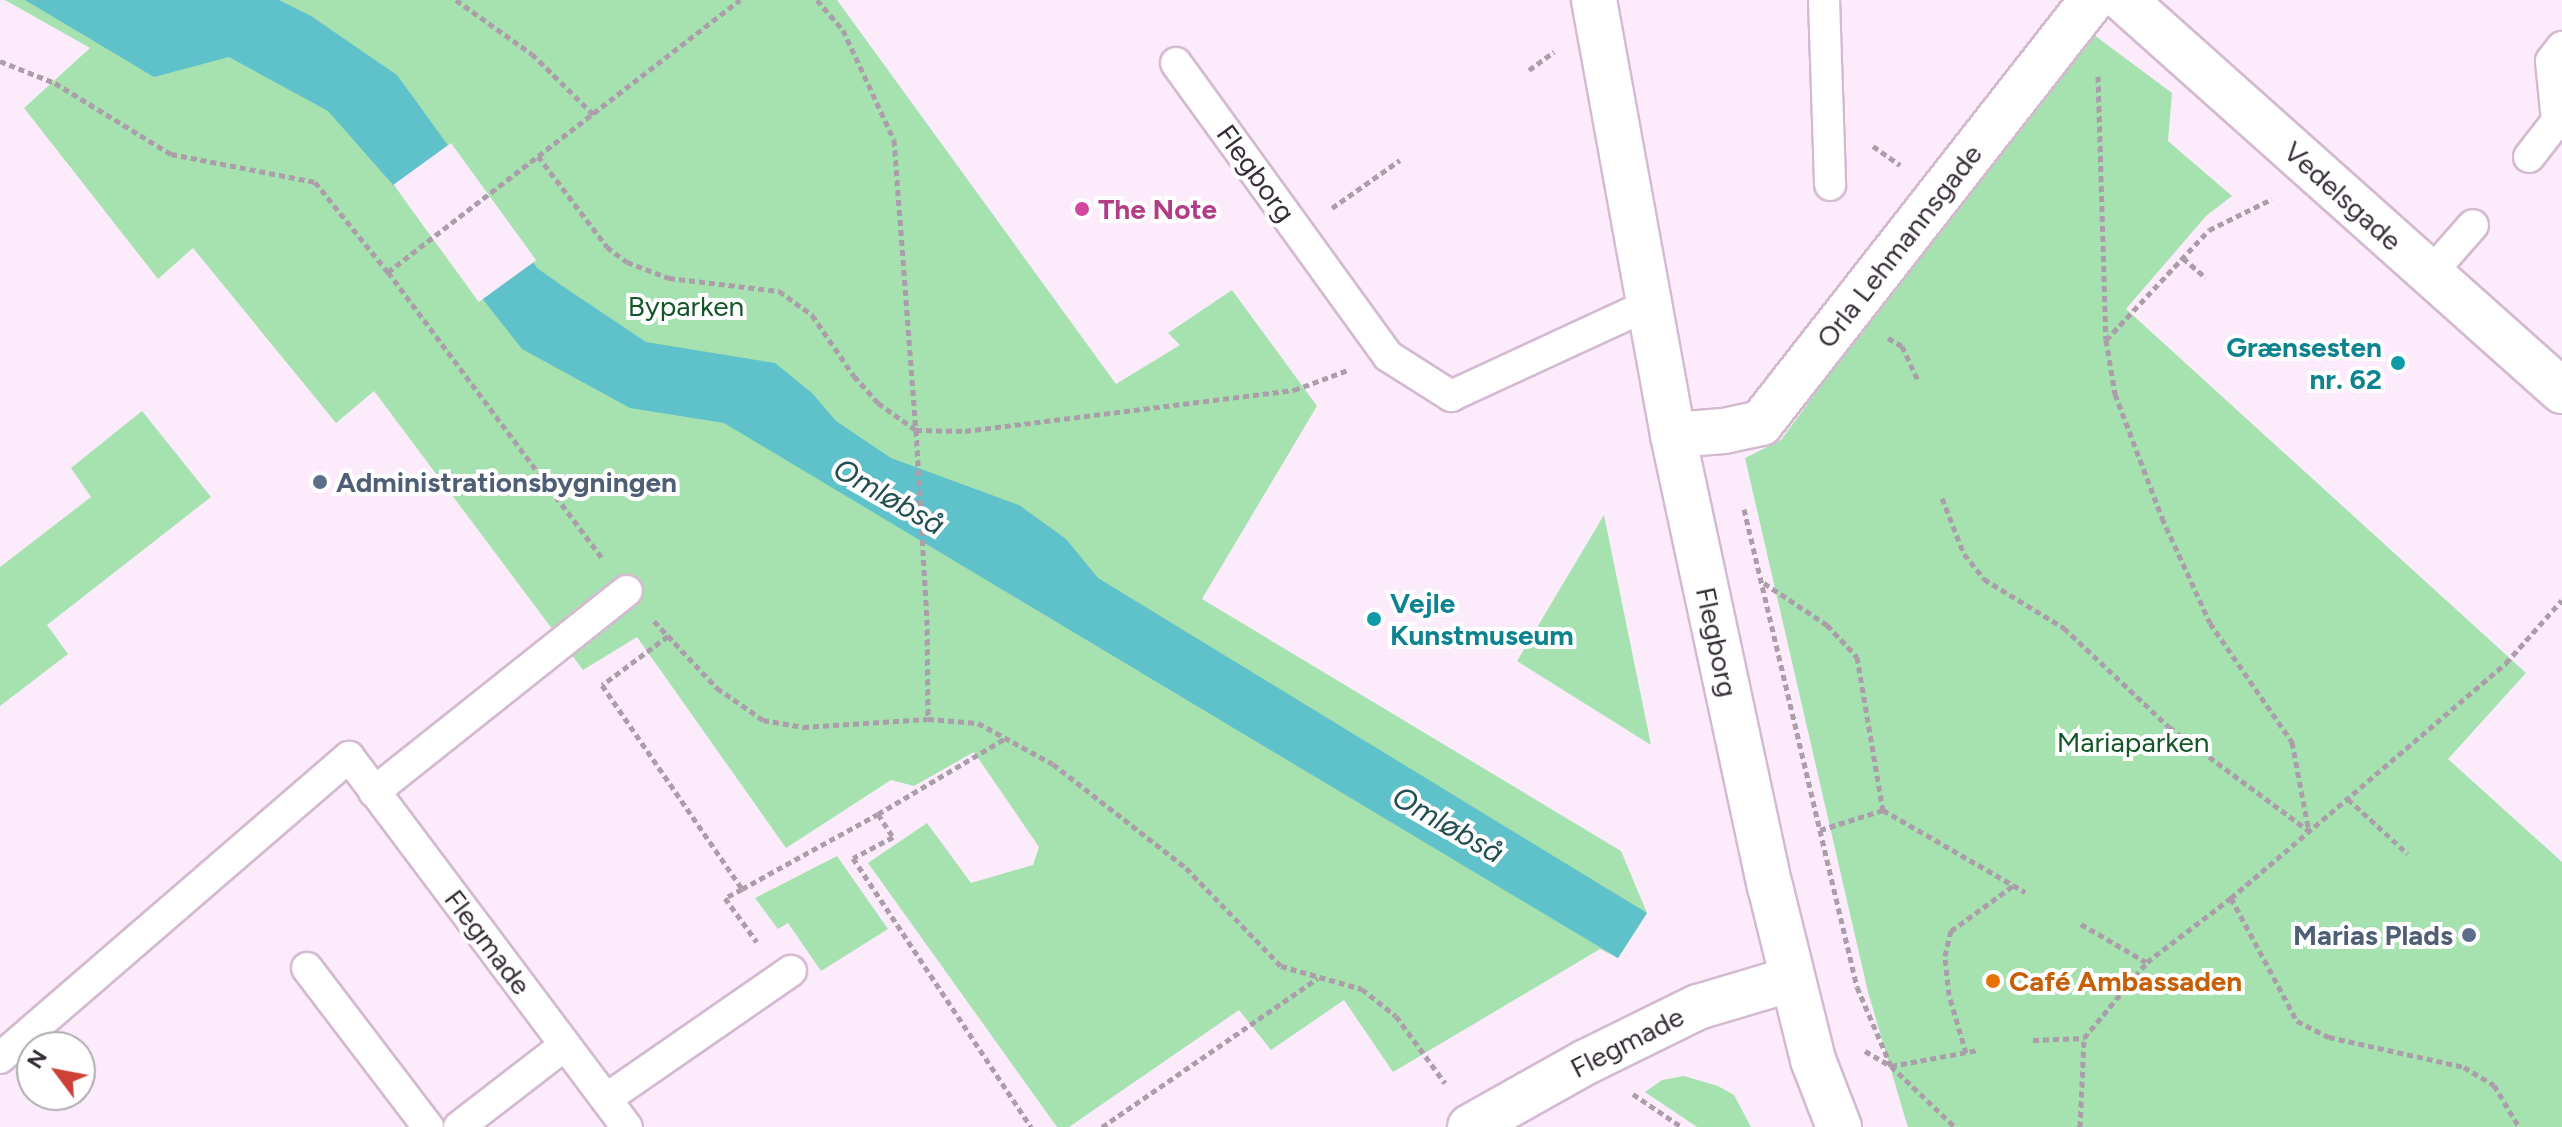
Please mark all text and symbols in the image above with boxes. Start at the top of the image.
street label: Flegborg [1210,118,1302,228]
street label: Vedelsgade [2277,134,2409,258]
street label: Orla Lehmannsgade [1809,138,1989,354]
place label: The Note [1098,192,1217,226]
marker: The Note [1073,200,1091,218]
park label: Byparken [628,289,744,323]
place label: Grænsesten nr. 62 [2226,330,2382,396]
marker: Grænsesten nr. 62 [2389,354,2407,372]
water label: Omløbså [827,451,951,543]
place label: Administrationsbygningen [336,465,677,499]
marker: Administrationsbygningen [311,473,329,491]
street label: Flegborg [1689,584,1745,700]
place label: Vejle Kunstmuseum [1390,586,1574,652]
marker: Vejle Kunstmuseum [1365,610,1383,628]
park label: Mariaparken [2057,725,2209,759]
water label: Omløbså [1386,779,1510,871]
street label: Flegmade [438,883,538,1001]
place label: Marias Plads [2293,918,2453,952]
marker: Marias Plads [2460,926,2478,944]
place label: Café Ambassaden [2009,964,2242,998]
marker: Café Ambassaden [1984,972,2002,990]
street label: Flegmade [1565,999,1689,1085]
north arrow [16,1031,96,1111]
text: N [21,1045,53,1073]

